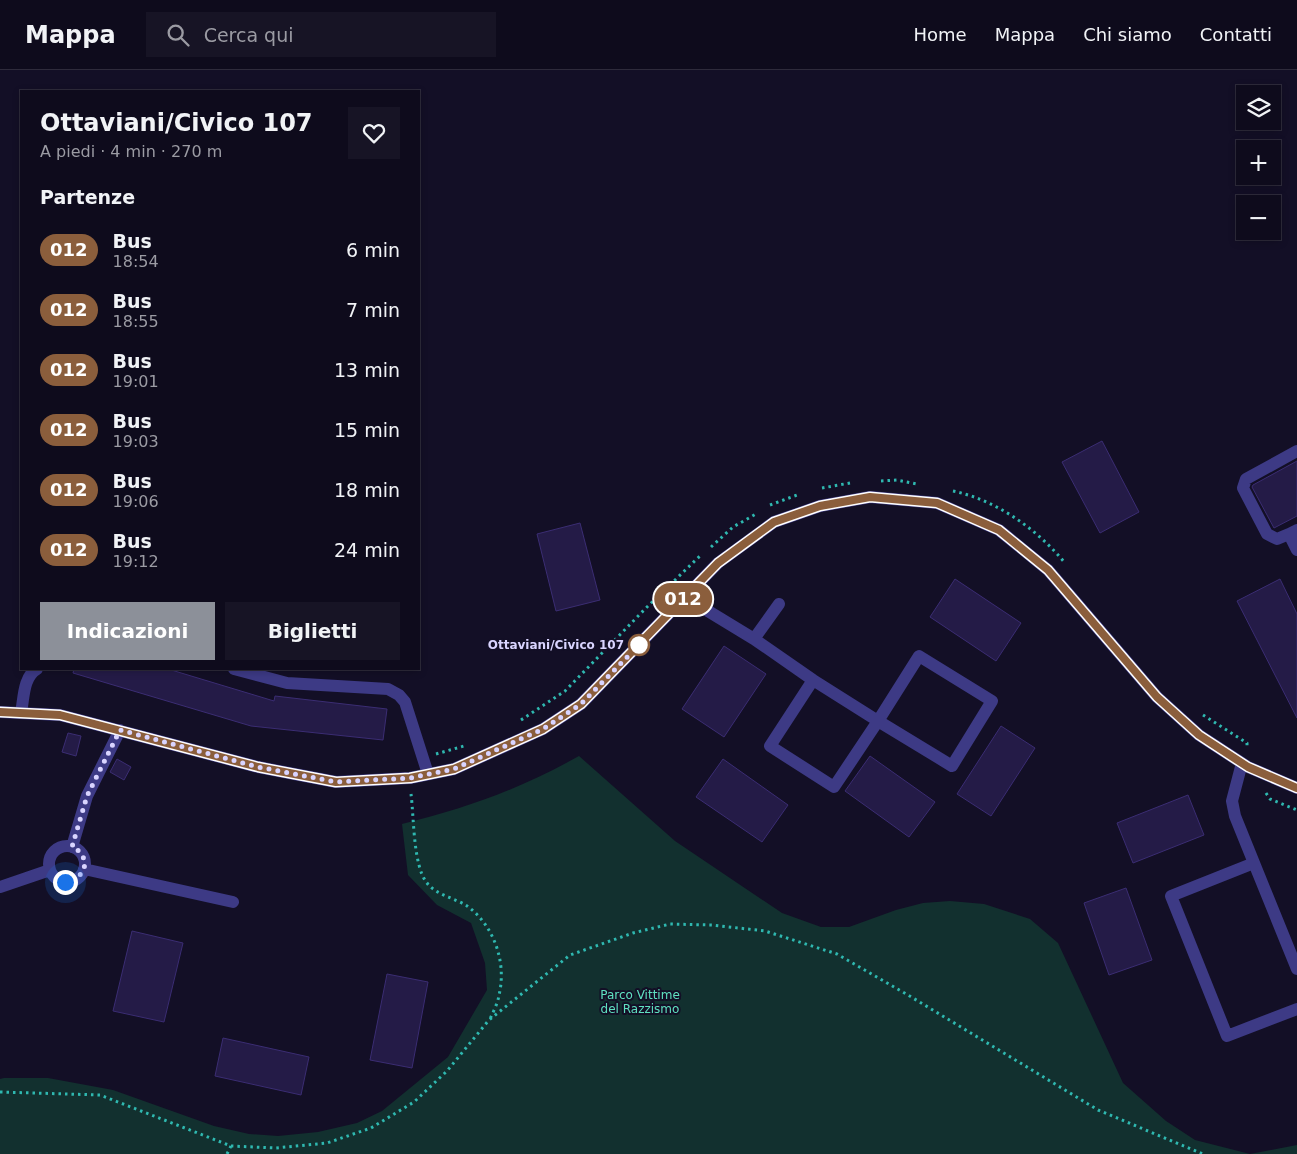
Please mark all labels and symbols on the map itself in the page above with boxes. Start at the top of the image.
line badge: 012 [654,583,712,615]
marker: Ottaviani/Civico 107 [628,634,650,656]
place label: Ottaviani/Civico 107 [488,638,624,652]
your location [53,870,78,895]
park label: Parco Vittime del Razzismo [600,988,680,1016]

